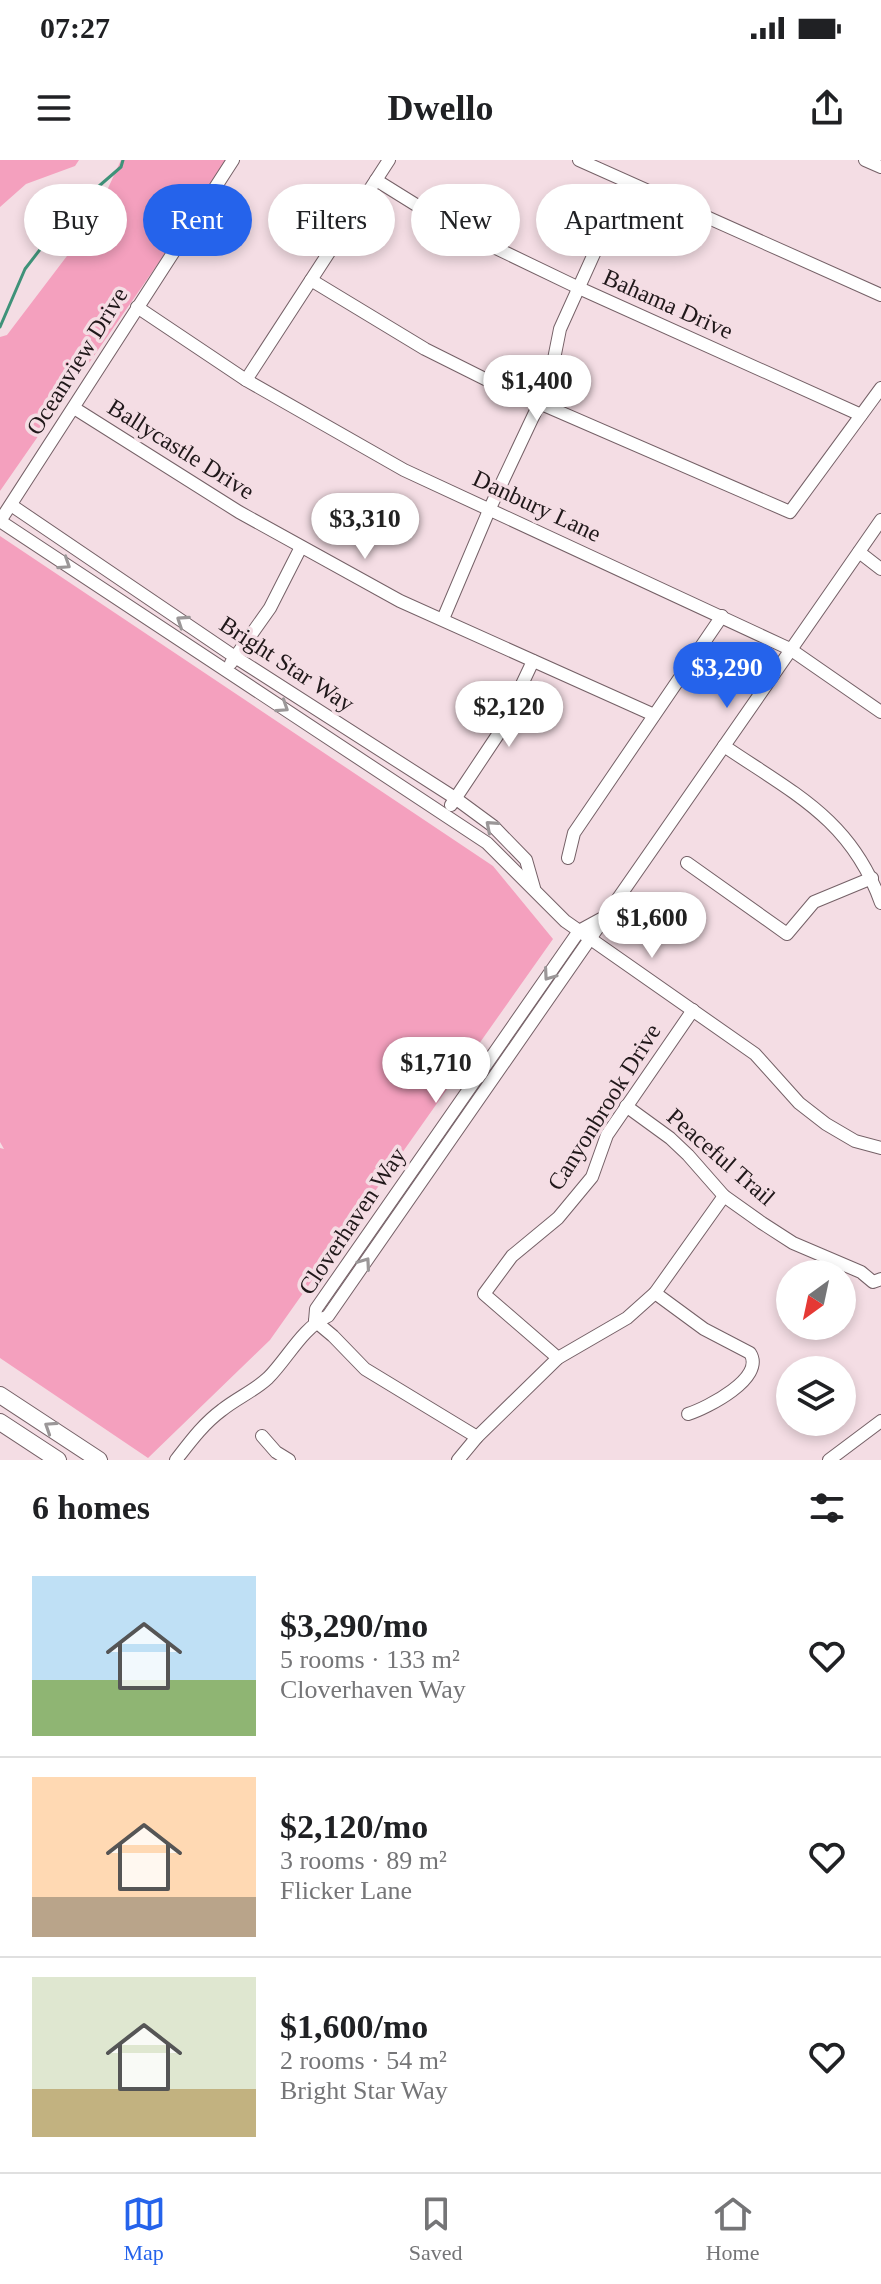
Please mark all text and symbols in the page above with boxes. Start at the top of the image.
text: 07:27 [40,11,110,44]
icon: menu [32,86,76,130]
icon: share [805,86,849,130]
text: Dwello [388,88,493,128]
chip: Buy [24,184,127,256]
chip: Rent [143,184,252,256]
chip: Filters [268,184,395,256]
chip: New [411,184,520,256]
chip: Apartment [536,184,712,256]
street label: Bahama Drive [599,264,737,344]
street label: Oceanview Drive [21,283,133,439]
pin: $1,400 [472,355,602,423]
text: $1,400 [501,366,573,395]
street label: Ballycastle Drive [103,394,259,504]
street label: Danbury Lane [469,465,605,547]
pin: $3,310 [300,493,430,561]
text: $3,310 [329,504,401,533]
one-way arrow [56,555,71,570]
street label: Bright Star Way [215,611,359,717]
one-way arrow [176,615,190,630]
pin: $3,290 [662,642,792,710]
text: $3,290 [691,653,763,682]
pin: $2,120 [444,681,574,749]
text: $2,120 [473,692,545,721]
one-way arrow [274,697,288,712]
one-way arrow [486,821,501,836]
pin: $1,600 [587,892,717,960]
text: $1,600 [616,903,688,932]
one-way arrow [544,966,559,980]
street label: Canyonbrook Drive [542,1019,666,1195]
pin: $1,710 [371,1037,501,1105]
text: $1,710 [400,1048,472,1077]
street label: Peaceful Trail [662,1103,780,1211]
street label: Cloverhaven Way [293,1143,411,1299]
one-way arrow [355,1257,370,1271]
north arrow [776,1260,856,1340]
map controls [776,1260,856,1436]
button: layers [776,1356,856,1436]
one-way arrow [44,1422,58,1437]
icon: filters [805,1486,849,1530]
text: 6 homes [32,1489,150,1526]
text: $3,290/mo [280,1607,428,1644]
icon: home [96,1608,192,1704]
icon: heart [805,1634,849,1678]
text: 5 rooms · 133 m² [280,1645,460,1674]
text: Cloverhaven Way [280,1675,466,1704]
text: $2,120/mo [280,1808,428,1845]
icon: home [96,1809,192,1905]
icon: heart [805,1835,849,1879]
text: 3 rooms · 89 m² [280,1846,447,1875]
text: Flicker Lane [280,1876,412,1905]
text: $1,600/mo [280,2008,428,2045]
icon: home [96,2009,192,2105]
icon: heart [805,2035,849,2079]
text: 2 rooms · 54 m² [280,2046,447,2075]
text: Bright Star Way [280,2076,448,2105]
tab: Map [122,2192,166,2266]
tab: Saved [409,2192,463,2266]
tab: Home [706,2192,759,2266]

